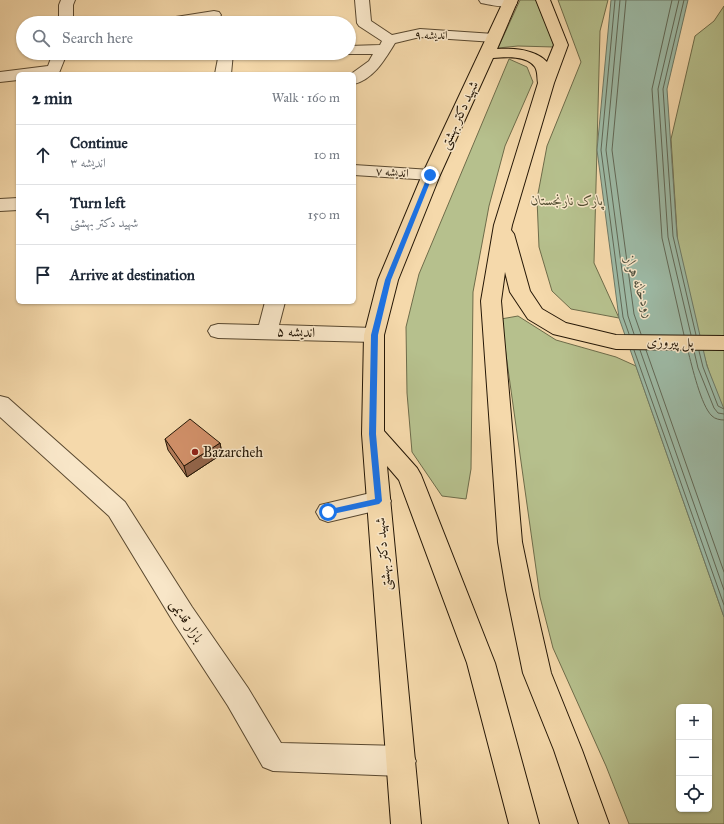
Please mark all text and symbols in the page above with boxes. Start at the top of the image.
search box [16,16,356,60]
icon: search [30,27,52,49]
street label: اندیشه ۹ [414,28,448,42]
text: Search here [62,29,133,47]
street label: شهید دکتر بهشتی [436,78,483,152]
text: 2 min [32,88,72,109]
text: Walk · 160 m [272,90,340,106]
text: Continue [70,134,128,152]
icon: ahead [32,144,54,166]
text: 10 m [314,147,340,163]
text: اندیشه ۳ [70,155,106,171]
street label: اندیشه ۷ [375,164,409,180]
route end [421,166,439,184]
park label: پارک نارنجستان [531,192,604,211]
text: Turn left [70,194,126,212]
icon: left [32,204,54,226]
text: 150 m [308,207,340,223]
text: شهید دکتر بهشتی [70,215,138,231]
water label: رودخانه هراز [620,253,659,321]
icon: arrive [32,264,54,286]
text: Arrive at destination [70,266,195,284]
street label: اندیشه ۵ [276,323,316,341]
street label: پل پیروزی [646,333,695,353]
place label: Bazarcheh [203,444,263,461]
marker: Bazarcheh [190,447,200,457]
route start [319,503,337,521]
street label: شهید دکتر بهشتی [371,516,396,591]
street label: بازار قدیمی [166,596,207,647]
map controls [676,704,712,812]
button: + [676,704,712,740]
button: − [676,740,712,776]
button: locate [676,776,712,812]

